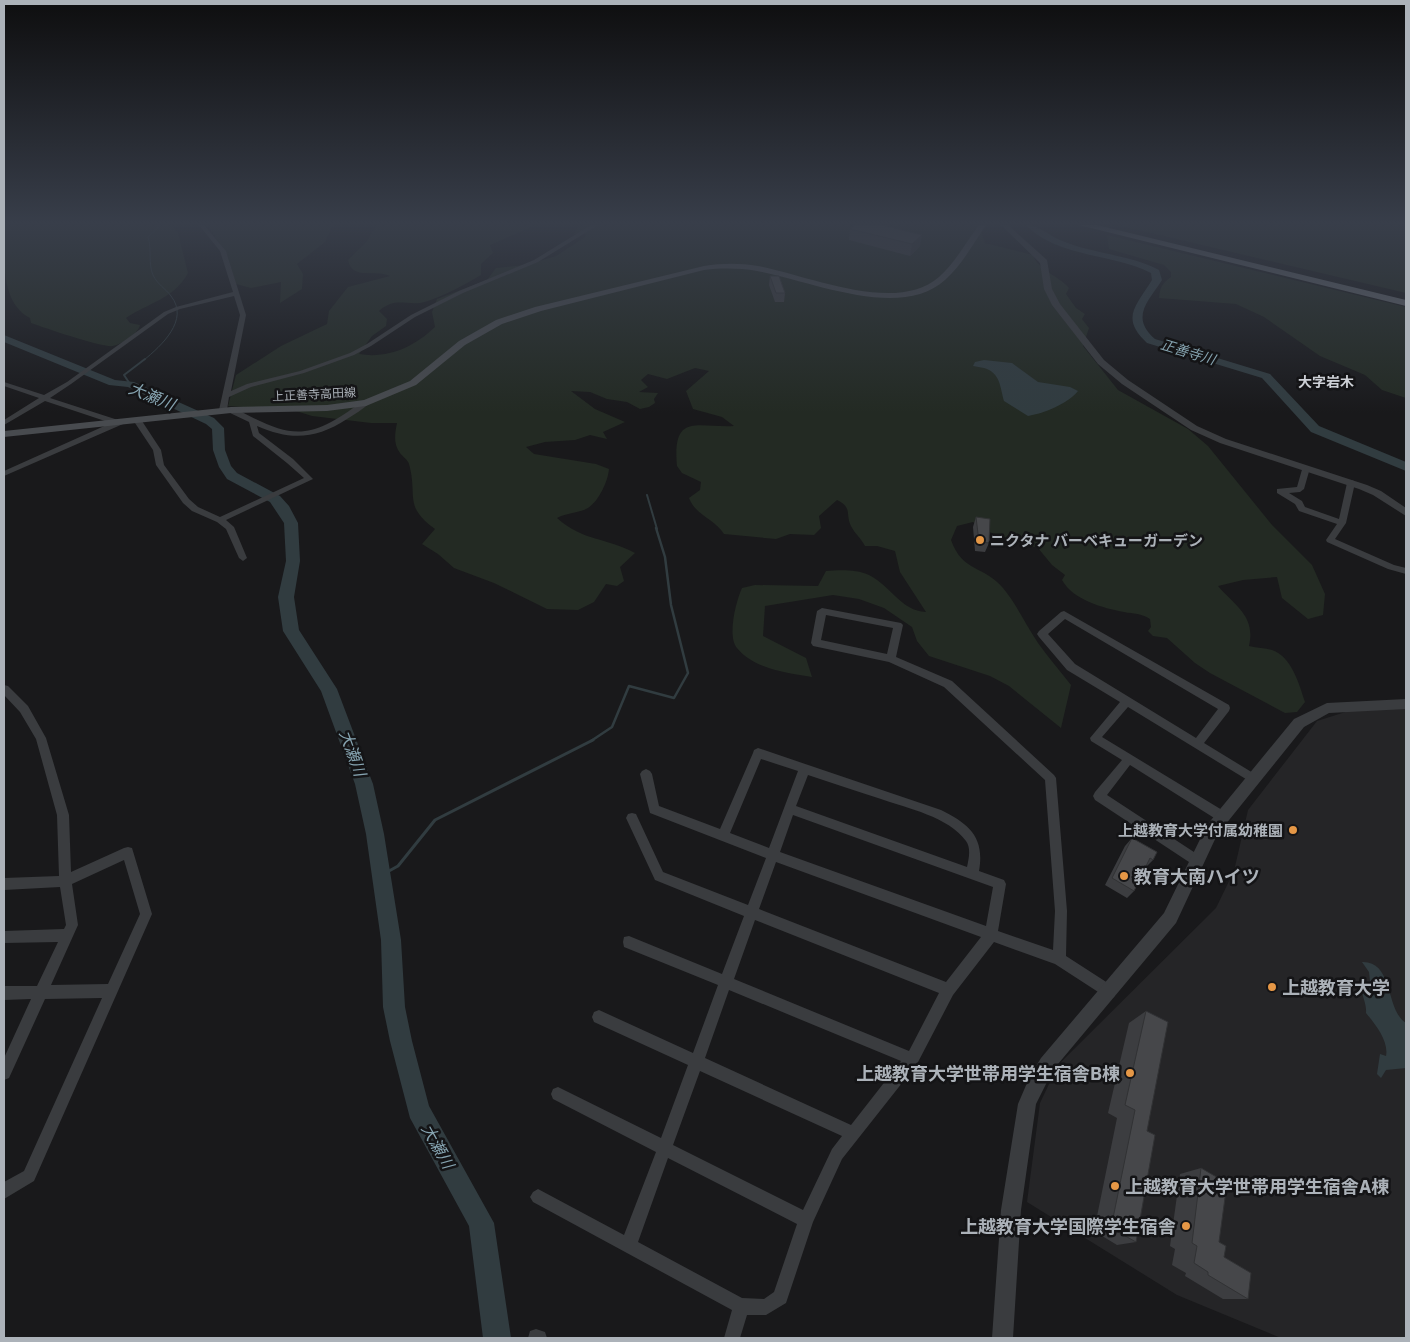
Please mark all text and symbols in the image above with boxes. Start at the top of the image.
water label: 正善寺川 [1159,335,1219,369]
district label: 大字岩木 [1298,373,1354,391]
water label: 大瀬川 [126,378,180,415]
street label: 上正善寺高田線 [272,384,356,404]
place label: ニクタナ バーベキューガーデン [990,531,1203,550]
marker: ニクタナ バーベキューガーデン [974,534,986,546]
water label: 大瀬川 [335,727,371,781]
place label: 上越教育大学付属幼稚園 [1118,821,1283,840]
marker: 上越教育大学付属幼稚園 [1287,824,1299,836]
place label: 教育大南ハイツ [1134,865,1260,888]
marker: 教育大南ハイツ [1118,870,1130,882]
place label: 上越教育大学 [1282,976,1390,999]
marker: 上越教育大学 [1266,981,1278,993]
place label: 上越教育大学世帯用学生宿舎B棟 [856,1062,1120,1085]
marker: 上越教育大学世帯用学生宿舎B棟 [1124,1067,1136,1079]
water label: 大瀬川 [418,1120,459,1174]
place label: 上越教育大学世帯用学生宿舎A棟 [1125,1175,1389,1198]
marker: 上越教育大学世帯用学生宿舎A棟 [1109,1180,1121,1192]
place label: 上越教育大学国際学生宿舎 [960,1215,1176,1238]
marker: 上越教育大学国際学生宿舎 [1180,1220,1192,1232]

